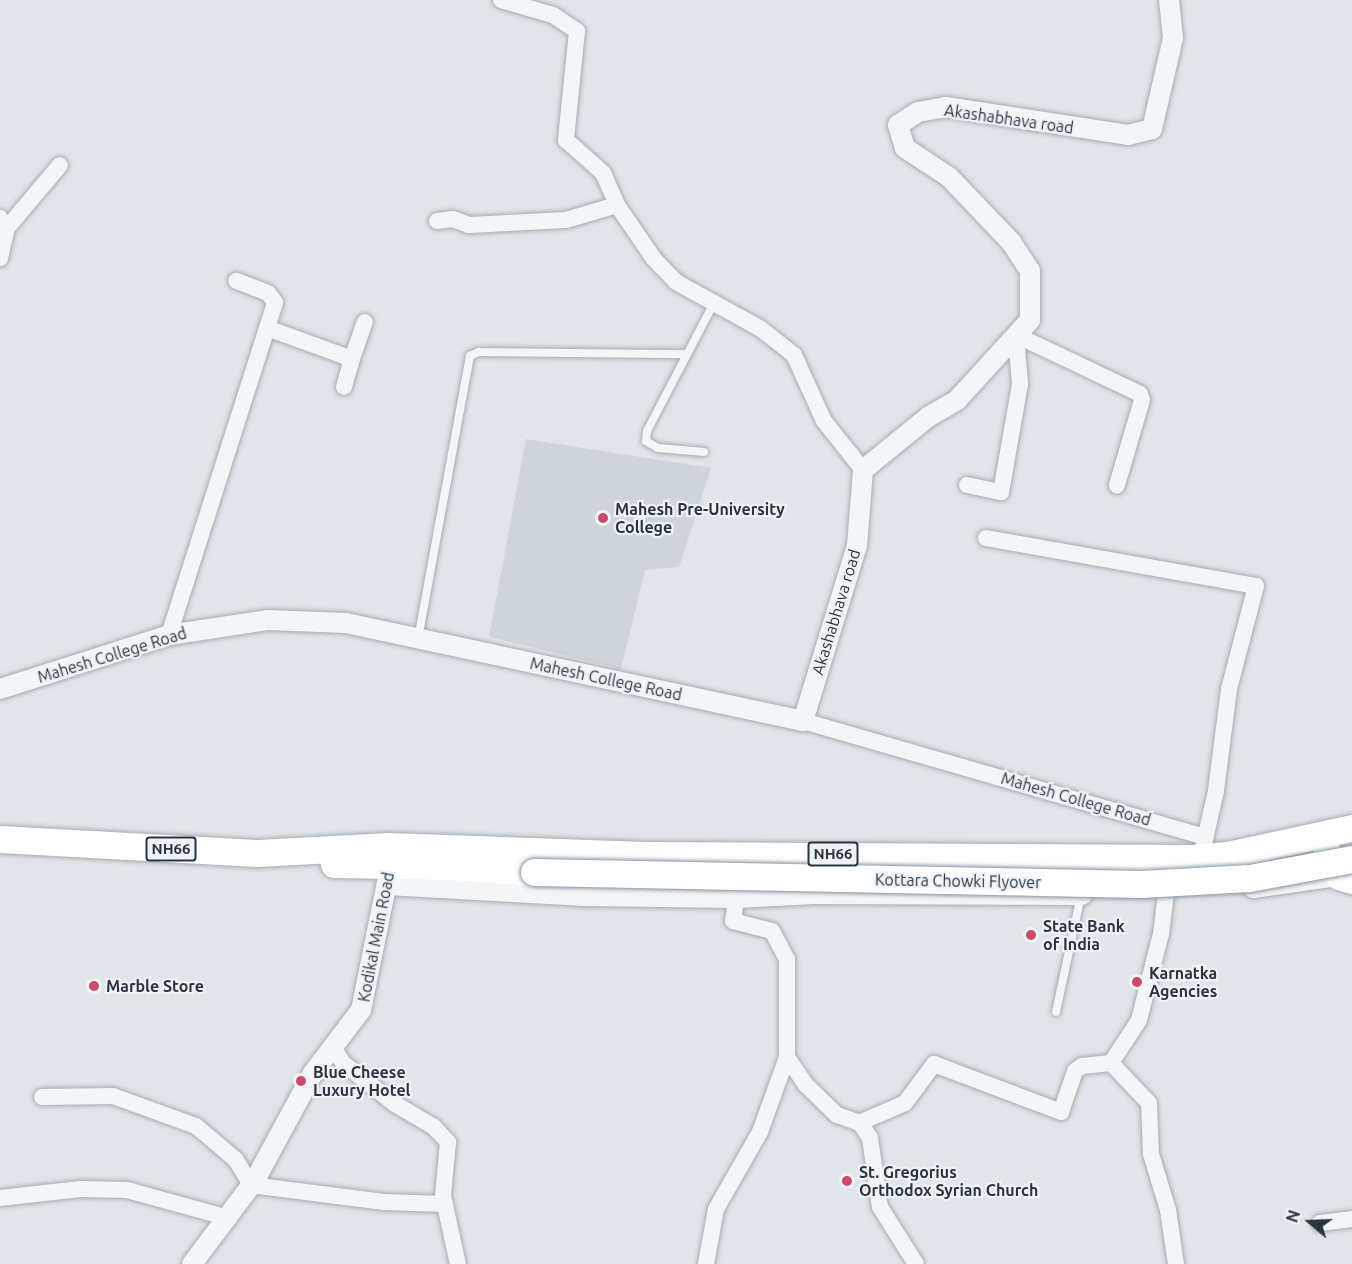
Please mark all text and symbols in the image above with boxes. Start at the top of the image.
street label: Akashabhava road [943,100,1075,138]
place label: Mahesh Pre-University College [615,499,785,537]
marker: Mahesh Pre-University College [596,511,610,525]
street label: Akashabhava road [808,547,864,677]
street label: Mahesh College Road [35,623,189,687]
street label: Mahesh College Road [528,654,684,704]
street label: Mahesh College Road [999,768,1153,830]
road number: NH66 [146,837,196,861]
road number: NH66 [808,842,858,866]
street label: Kodikal Main Road [354,870,398,1004]
street label: Kottara Chowki Flyover [875,870,1041,892]
place label: State Bank of India [1043,916,1125,954]
marker: State Bank of India [1024,928,1038,942]
place label: Karnatka Agencies [1149,963,1217,1001]
marker: Karnatka Agencies [1130,975,1144,989]
place label: Marble Store [106,976,204,996]
marker: Marble Store [87,979,101,993]
place label: Blue Cheese Luxury Hotel [313,1062,410,1100]
marker: Blue Cheese Luxury Hotel [294,1074,308,1088]
place label: St. Gregorius Orthodox Syrian Church [859,1162,1038,1200]
marker: St. Gregorius Orthodox Syrian Church [840,1174,854,1188]
north arrow [1280,1192,1340,1252]
text: N [1283,1208,1303,1225]

